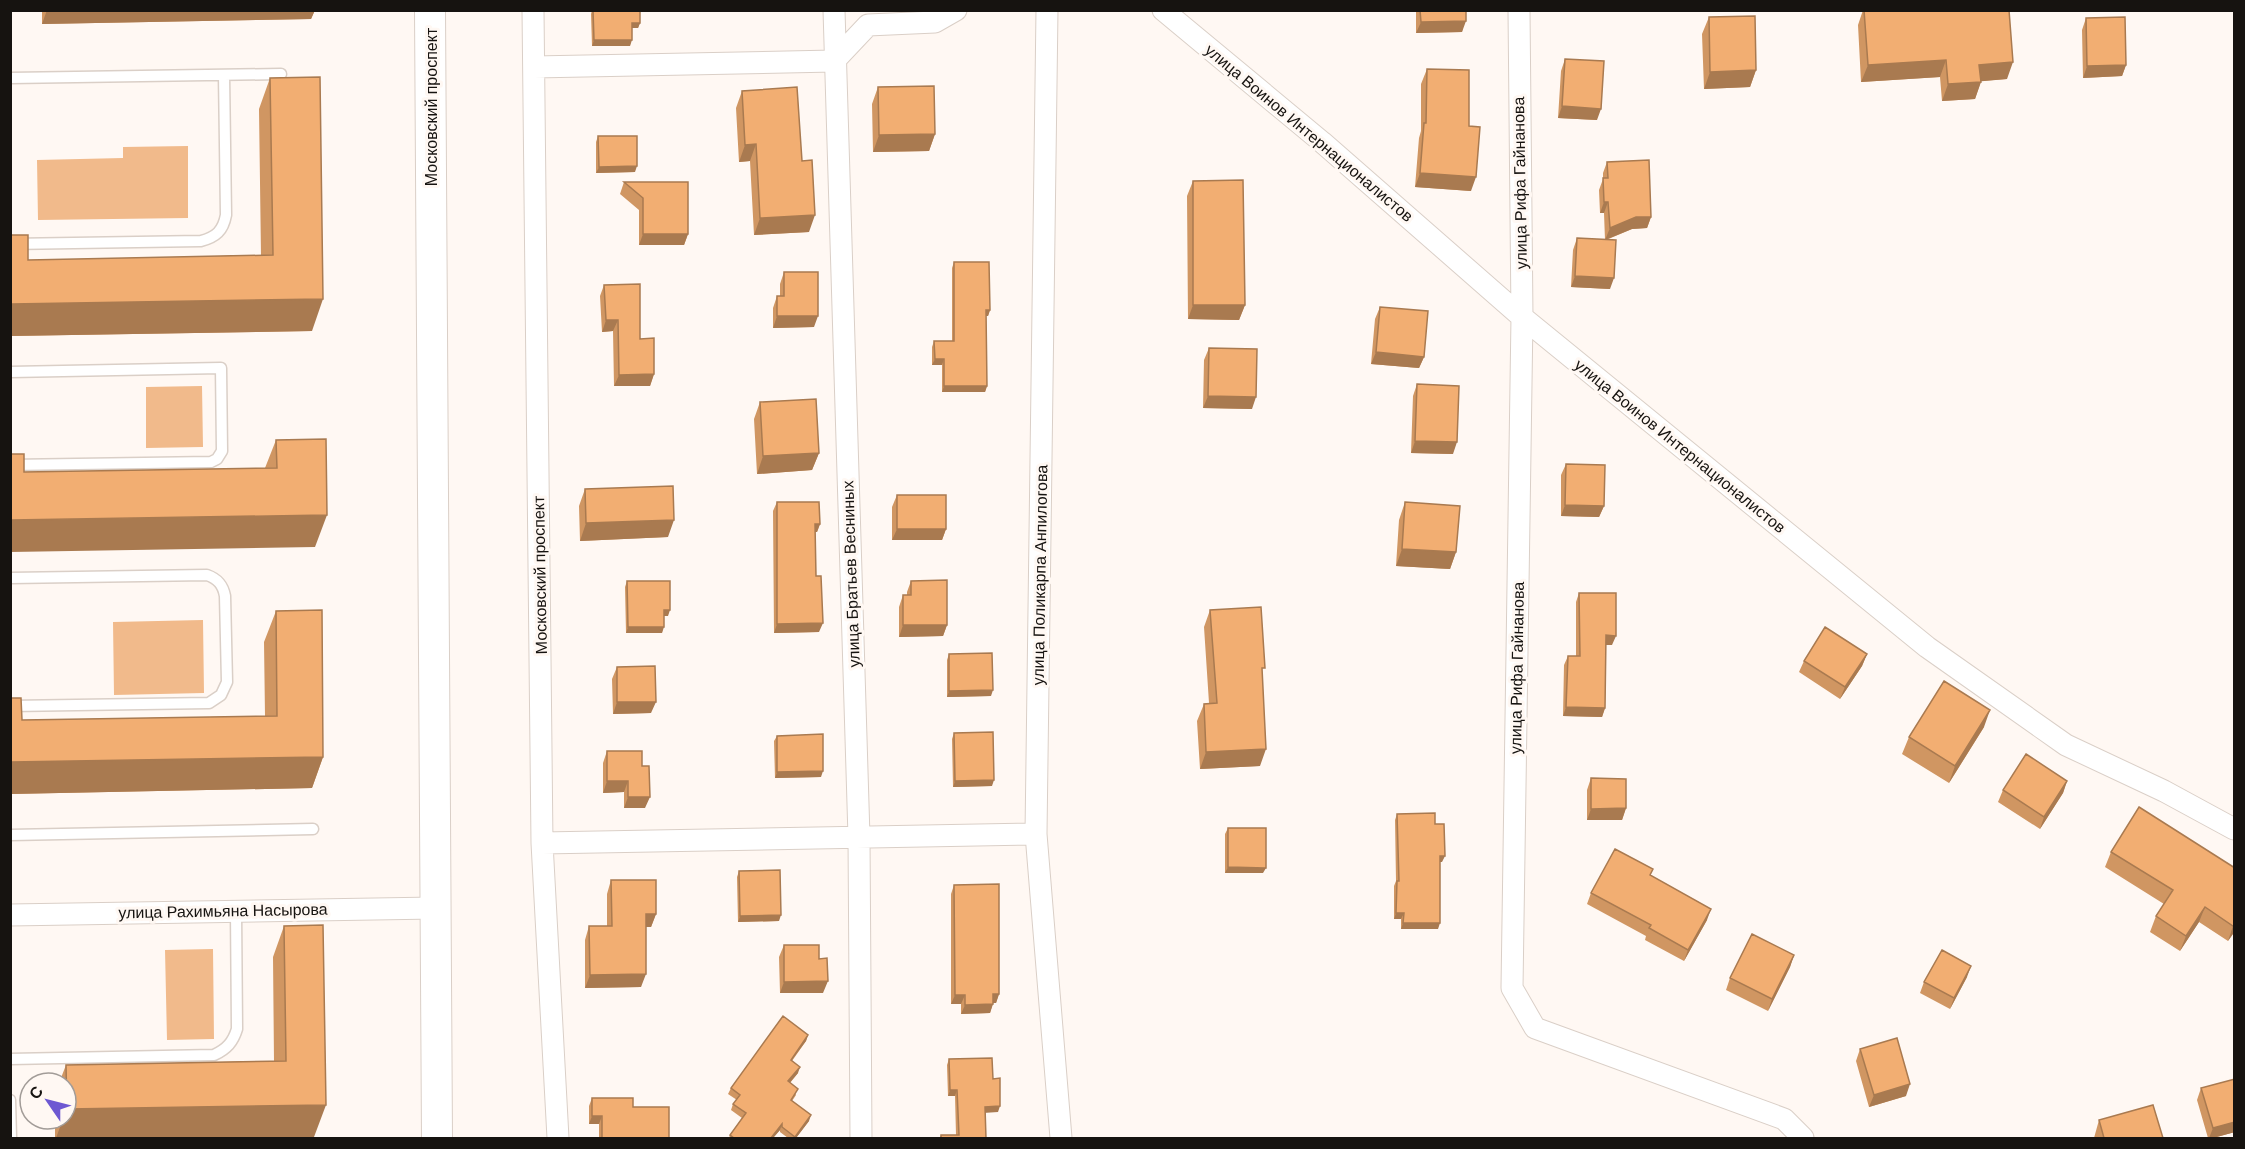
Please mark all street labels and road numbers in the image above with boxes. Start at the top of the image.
street label: Московский проспект [421,27,442,186]
street label: улица Воинов Интернационалистов [1200,40,1418,226]
street label: улица Рифа Гайнанова [1508,97,1532,269]
street label: улица Воинов Интернационалистов [1570,354,1790,538]
street label: улица Поликарпа Анпилогова [1028,464,1052,685]
street label: улица Братьев Весниных [837,480,865,668]
street label: Московский проспект [528,495,552,654]
street label: улица Рифа Гайнанова [1505,582,1529,754]
street label: улица Рахимьяна Насырова [118,899,328,923]

